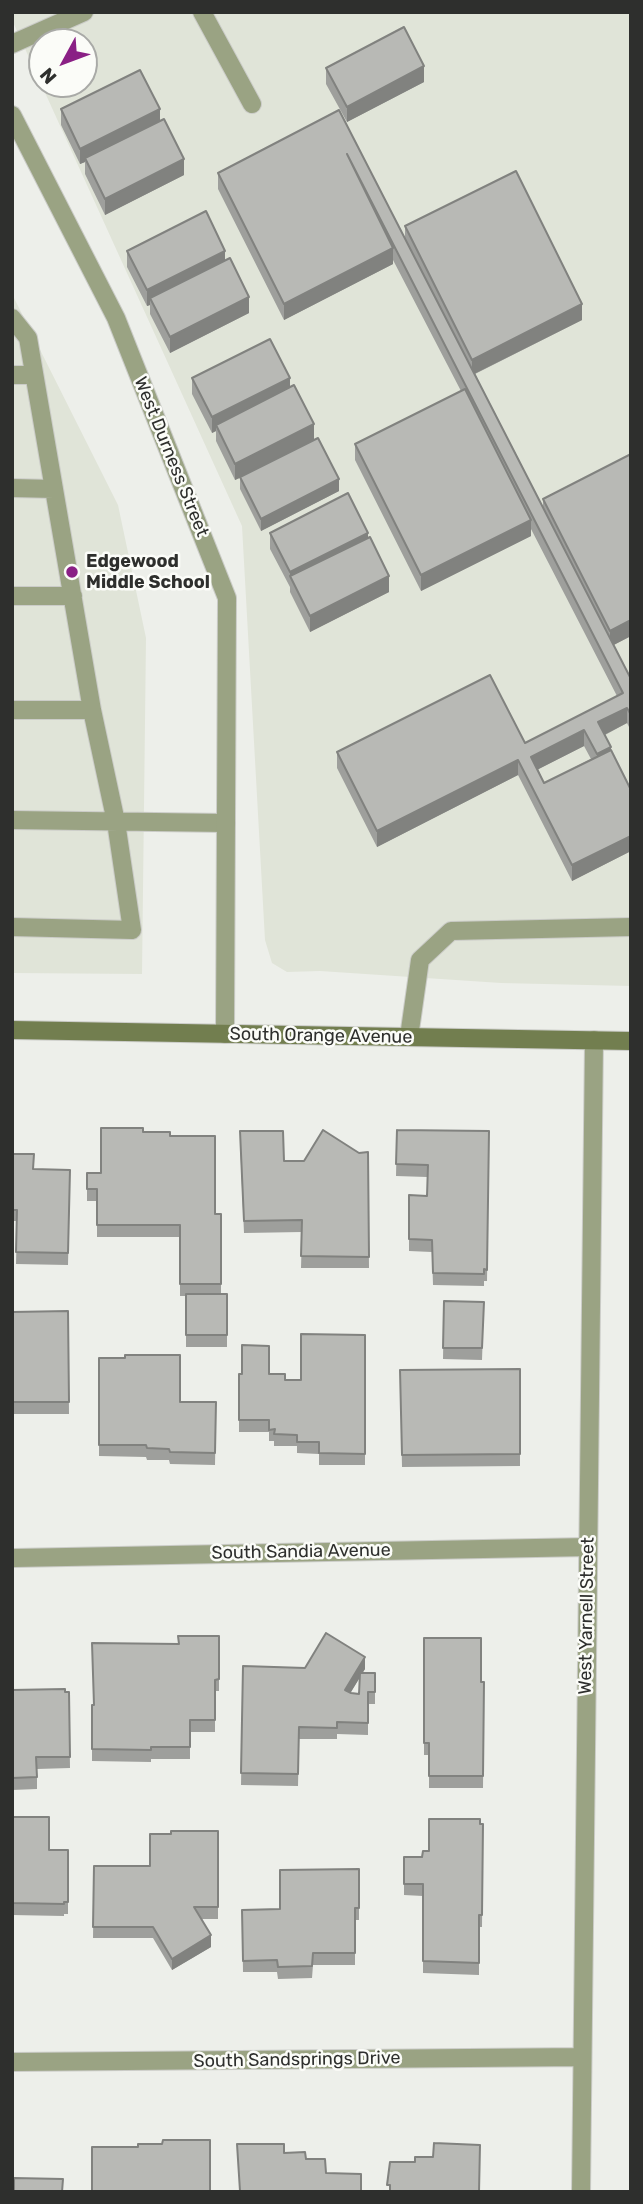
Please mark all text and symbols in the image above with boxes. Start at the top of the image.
north arrow [28,28,98,98]
text: N [35,63,61,89]
street label: West Durness Street [129,374,213,540]
place label: Edgewood Middle School [86,551,210,594]
marker: Edgewood Middle School [64,564,80,580]
street label: South Orange Avenue [229,1024,413,1048]
street label: West Yarnell Street [575,1537,599,1695]
street label: South Sandia Avenue [211,1540,391,1564]
street label: South Sandsprings Drive [193,2047,401,2073]

